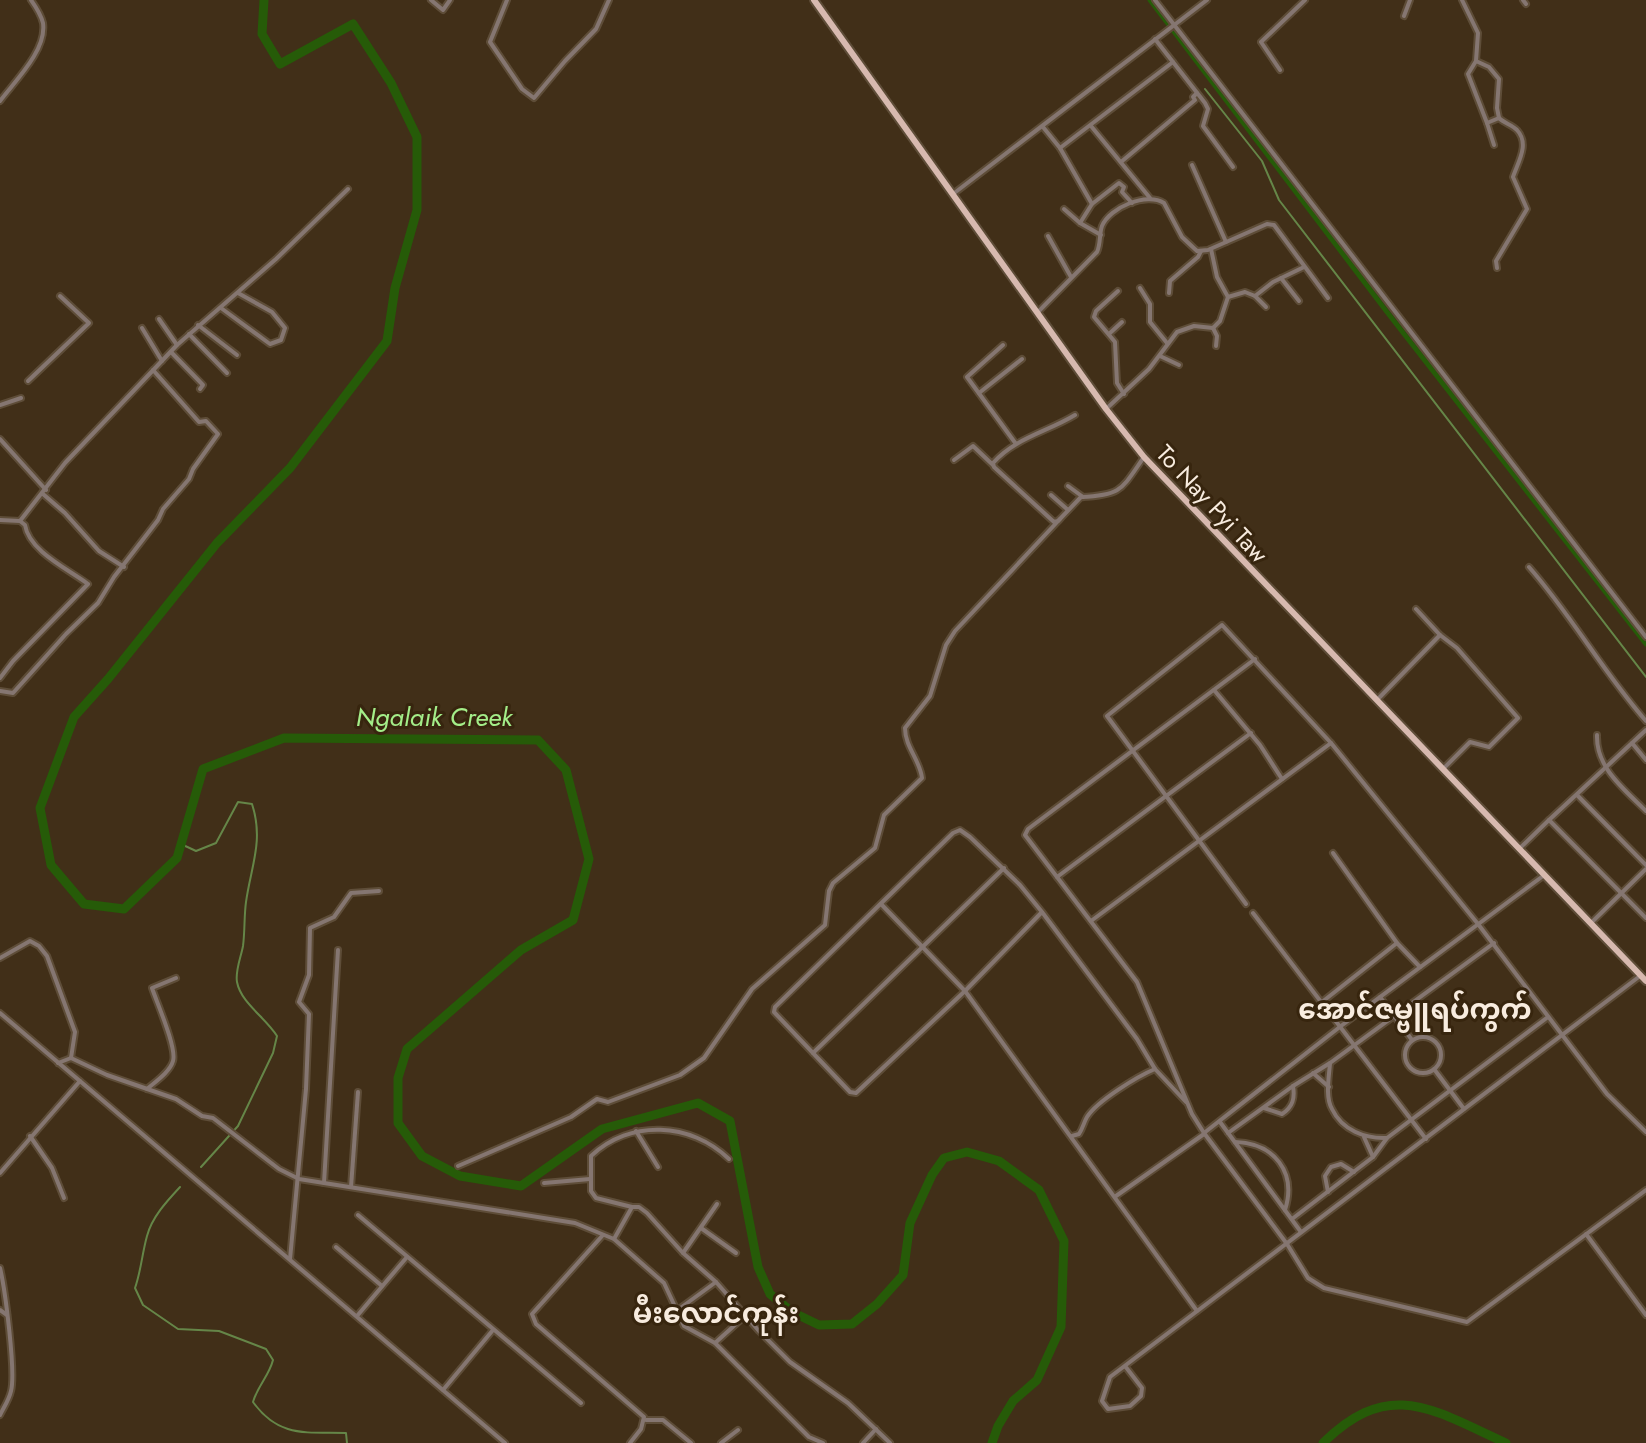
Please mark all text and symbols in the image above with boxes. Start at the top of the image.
street label: To Nay Pyi Taw [1148,437,1277,571]
water label: Ngalaik Creek [356,698,514,736]
district label: အောင်ဇမ္ဗူရပ်ကွက် [1298,989,1532,1033]
district label: မီးလောင်ကုန်း [633,1293,799,1336]

